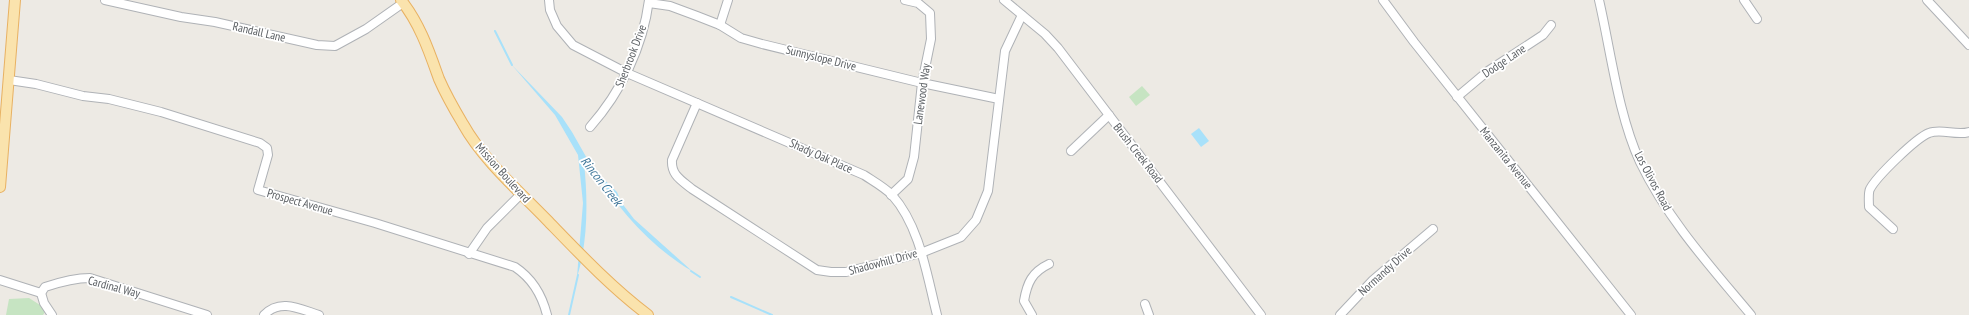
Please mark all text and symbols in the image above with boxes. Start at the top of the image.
street label: Randall Lane [231,18,287,45]
street label: Sherbrook Drive [612,22,649,89]
street label: Dodge Lane [1479,41,1528,81]
street label: Sunnyslope Drive [784,42,858,74]
street label: Lanewood Way [910,62,933,125]
street label: Brush Creek Road [1110,120,1166,186]
street label: Manzanita Avenue [1477,124,1536,192]
street label: Shady Oak Place [787,135,855,176]
street label: Mission Boulevard [473,140,534,206]
street label: Los Olivos Road [1632,148,1675,213]
water label: Rincon Creek [577,153,627,211]
street label: Prospect Avenue [265,185,335,218]
street label: Normandy Drive [1355,243,1414,298]
street label: Shadowhill Drive [847,245,919,278]
street label: Cardinal Way [86,272,142,301]

